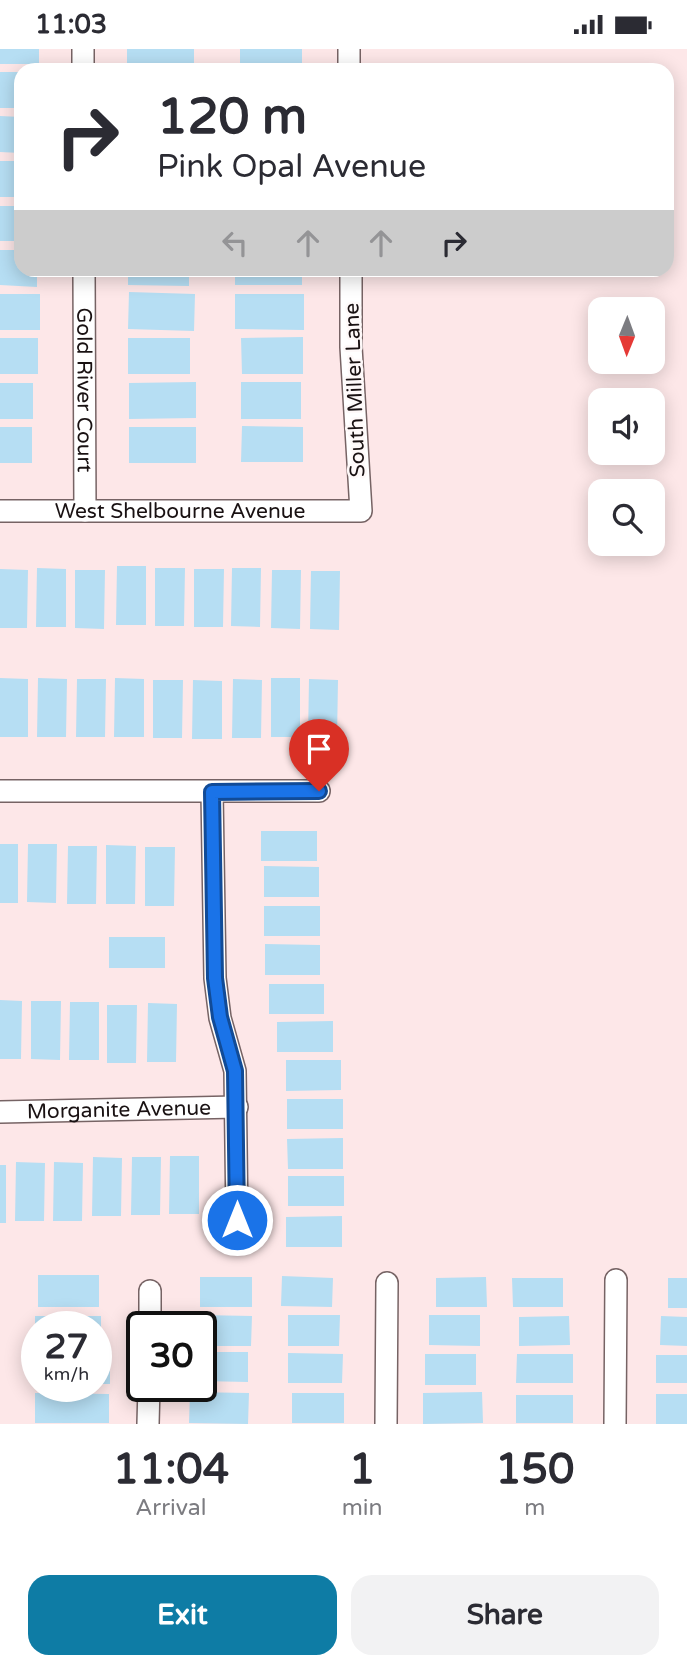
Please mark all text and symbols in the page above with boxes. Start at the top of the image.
text: 11:03 [35,9,107,40]
text: 120 m [157,88,307,147]
icon: right [42,91,133,182]
text: Pink Opal Avenue [157,148,426,186]
icon: left [216,224,254,262]
icon: ahead [289,224,327,262]
icon: ahead [362,224,400,262]
icon: right [435,224,473,262]
north arrow [588,297,665,375]
map controls [588,297,665,556]
street label: South Miller Lane [339,302,371,478]
street label: Gold River Court [72,307,97,473]
button: sound [588,388,665,465]
button: search [588,479,665,556]
street label: West Shelbourne Avenue [55,499,305,524]
pin [289,719,349,791]
icon: arrive [300,730,338,768]
street label: Morganite Avenue [27,1095,211,1124]
position arrow [200,1183,274,1257]
speed limit sign: 30 [126,1311,217,1402]
text: 27 [45,1326,88,1368]
text: km/h [44,1363,89,1385]
text: 11:04 [113,1444,229,1495]
text: 1 [349,1444,375,1495]
text: 150 [495,1444,574,1495]
text: Arrival [135,1494,206,1522]
text: min [342,1494,383,1522]
text: m [524,1494,545,1522]
button: Exit [28,1575,337,1655]
button: Share [351,1575,659,1655]

